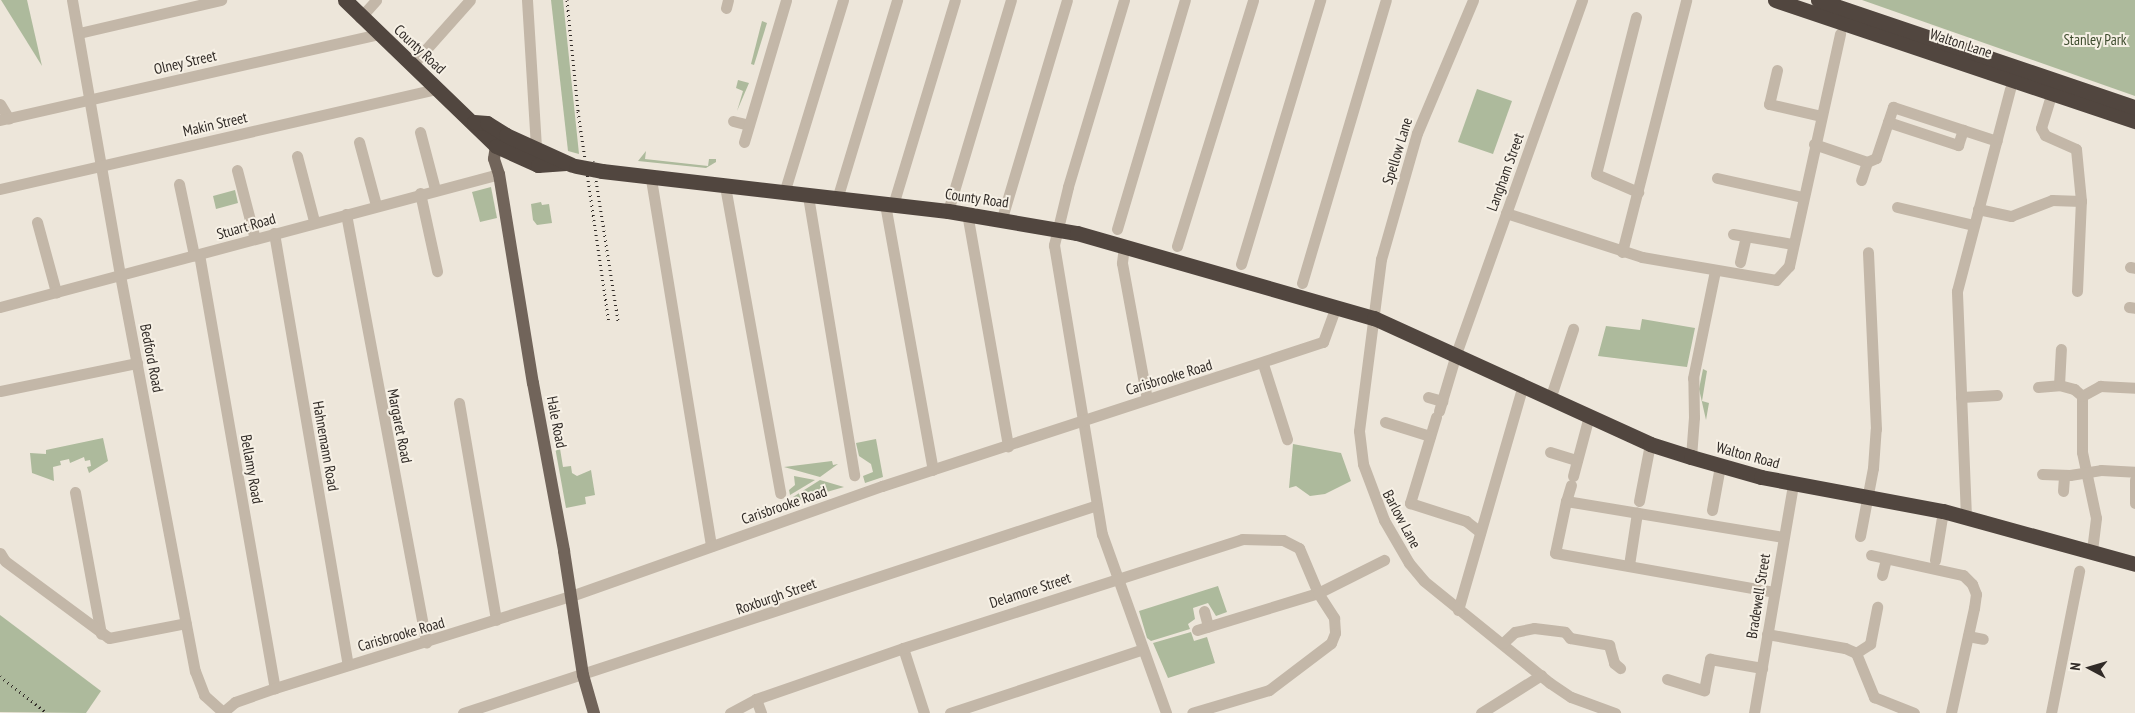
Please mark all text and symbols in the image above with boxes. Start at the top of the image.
street label: County Road [390,20,450,78]
street label: Walton Lane [1928,25,1994,61]
park label: Stanley Park [2063,31,2127,49]
street label: Olney Street [152,46,218,78]
street label: Makin Street [181,108,249,140]
street label: Spellow Lane [1378,115,1416,187]
street label: Langham Street [1483,131,1527,213]
street label: County Road [944,185,1010,211]
street label: Stuart Road [214,209,278,243]
street label: Bedford Road [137,322,167,394]
street label: Carisbrooke Road [1124,355,1214,399]
street label: Margaret Road [384,387,416,465]
street label: Hale Road [543,395,571,449]
street label: Hahnemann Road [309,400,343,492]
street label: Bellamy Road [237,433,267,505]
street label: Walton Road [1714,438,1782,472]
street label: Carisbrooke Road [739,482,829,528]
street label: Barlow Lane [1379,487,1425,551]
street label: Bradewell Street [1742,552,1774,640]
street label: Delamore Street [987,568,1073,612]
street label: Roxburgh Street [734,574,818,618]
street label: Carisbrooke Road [356,613,446,655]
north arrow [2065,643,2115,693]
text: N [2066,662,2084,671]

